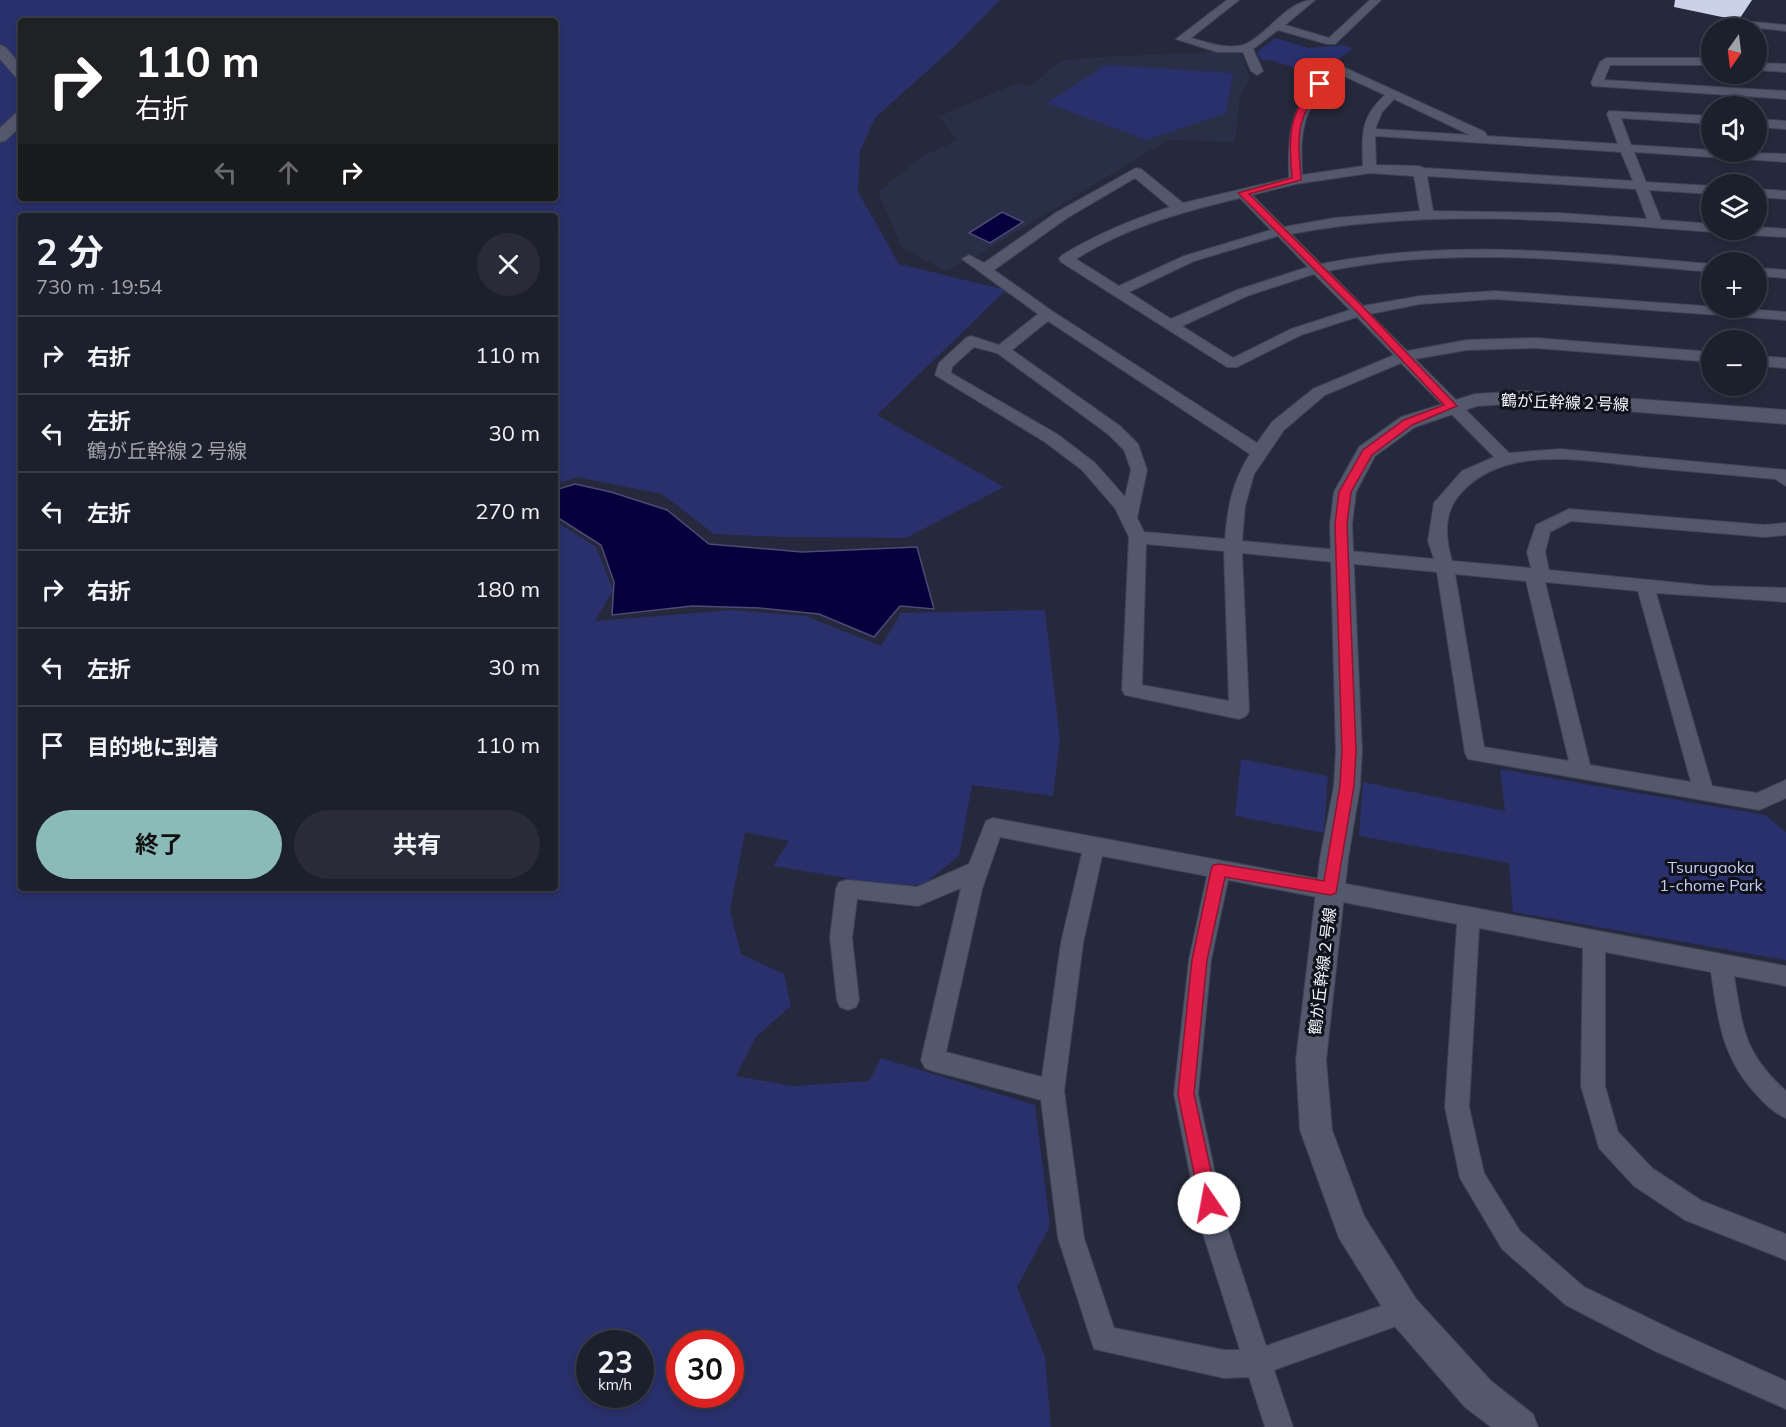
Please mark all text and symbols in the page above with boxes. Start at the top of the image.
north arrow [1701,18,1767,84]
map controls [1701,18,1767,396]
text: 110 m [135,35,260,88]
icon: right [36,42,114,120]
pin [1294,58,1345,109]
icon: arrive [1303,67,1336,100]
text: 右折 [135,91,189,125]
button: sound [1701,96,1767,162]
icon: left [209,156,242,189]
icon: ahead [272,156,305,189]
icon: right [335,156,368,189]
button: layers [1701,174,1767,240]
text: 2 分 [36,229,103,274]
button: close [477,233,540,296]
button: + [1701,252,1767,318]
text: 730 m · 19:54 [36,274,162,299]
button: − [1701,330,1767,396]
icon: right [36,339,69,372]
text: 110 m [475,341,540,369]
text: 右折 [87,343,131,371]
street label: 鶴が丘幹線２号線 [1501,390,1629,414]
text: 左折 [87,407,131,435]
icon: left [36,417,69,450]
text: 30 m [489,419,540,447]
text: 鶴が丘幹線２号線 [87,438,247,463]
icon: left [36,495,69,528]
text: 270 m [475,497,540,525]
text: 左折 [87,499,131,527]
icon: right [36,573,69,606]
text: 180 m [475,575,540,603]
text: 右折 [87,577,131,605]
icon: left [36,651,69,684]
text: 30 m [489,653,540,681]
text: 左折 [87,655,131,683]
icon: arrive [36,729,69,762]
text: 110 m [475,731,540,759]
text: 目的地に到着 [87,733,219,761]
button: 終了 [36,810,282,879]
button: 共有 [294,810,540,879]
park label: Tsurugaoka 1-chome Park [1659,857,1764,895]
street label: 鶴が丘幹線２号線 [1304,906,1340,1036]
position arrow [1177,1171,1241,1235]
speed limit sign: 30 [666,1330,744,1408]
text: 23 [597,1343,633,1381]
text: km/h [598,1375,632,1394]

